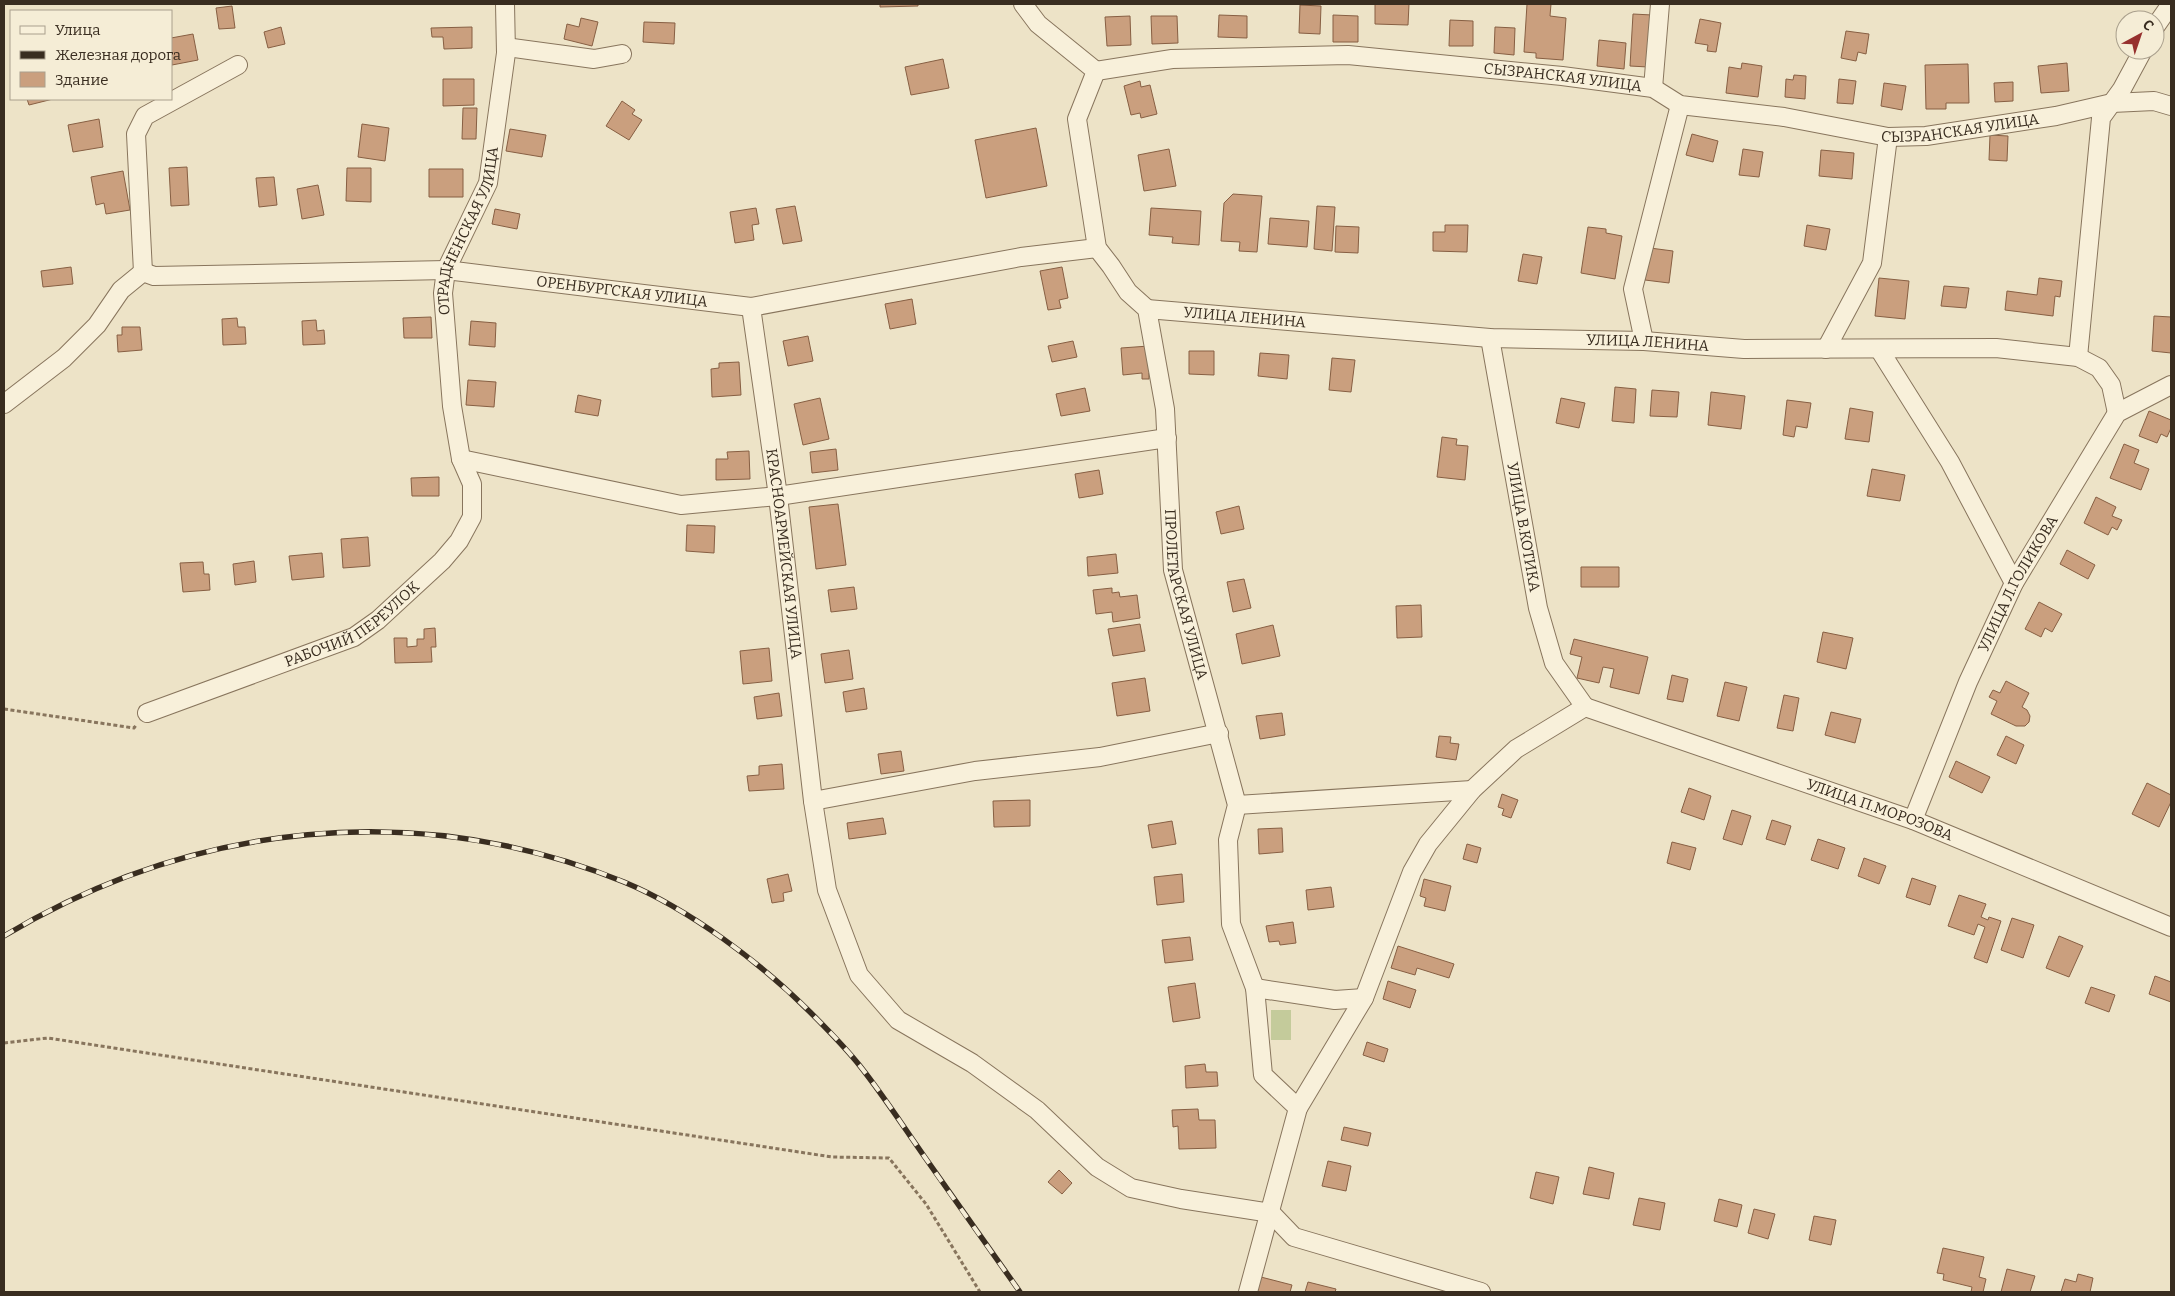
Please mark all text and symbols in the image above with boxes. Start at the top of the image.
legend [10,10,172,100]
north arrow [2115,10,2165,60]
text: С [2139,16,2157,35]
text: Улица [55,21,101,39]
text: Железная дорога [55,46,181,64]
street label: СЫЗРАНСКАЯ УЛИЦА [1483,59,1643,95]
text: Здание [55,71,109,89]
street label: СЫЗРАНСКАЯ УЛИЦА [1880,110,2041,146]
street label: ОТРАДНЕНСКАЯ УЛИЦА [434,145,502,316]
street label: ОРЕНБУРГСКАЯ УЛИЦА [535,272,709,311]
street label: УЛИЦА ЛЕНИНА [1183,303,1307,331]
street label: УЛИЦА ЛЕНИНА [1586,331,1710,355]
street label: КРАСНОАРМЕЙСКАЯ УЛИЦА [762,447,806,660]
street label: УЛИЦА В.КОТИКА [1503,461,1544,594]
street label: ПРОЛЕТАРСКАЯ УЛИЦА [1161,508,1212,682]
street label: УЛИЦА Л.ГОЛИКОВА [1974,512,2062,655]
street label: РАБОЧИЙ ПЕРЕУЛОК [282,577,423,671]
street label: УЛИЦА П.МОРОЗОВА [1804,775,1956,845]

